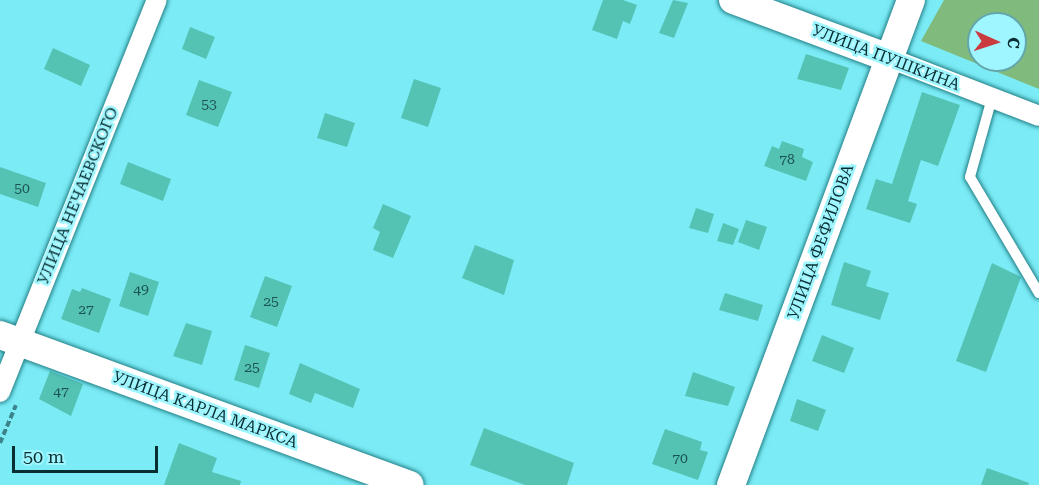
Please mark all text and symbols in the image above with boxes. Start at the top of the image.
north arrow [967,12,1027,72]
street label: УЛИЦА ПУШКИНА [809,21,963,95]
text: С [1004,37,1023,49]
house number: 53 [201,96,217,112]
street label: УЛИЦА НЕЧАЕВСКОГО [34,105,122,287]
house number: 78 [779,151,795,167]
street label: УЛИЦА ФЕФИЛОВА [784,162,858,322]
house number: 50 [14,180,30,196]
house number: 49 [133,281,149,297]
house number: 25 [263,293,279,309]
house number: 27 [78,301,94,317]
house number: 25 [244,359,260,375]
street label: УЛИЦА КАРЛА МАРКСА [110,368,300,452]
house number: 47 [53,383,69,399]
scale bar [15,434,160,472]
text: 50 m [23,446,64,467]
house number: 70 [672,450,688,466]

